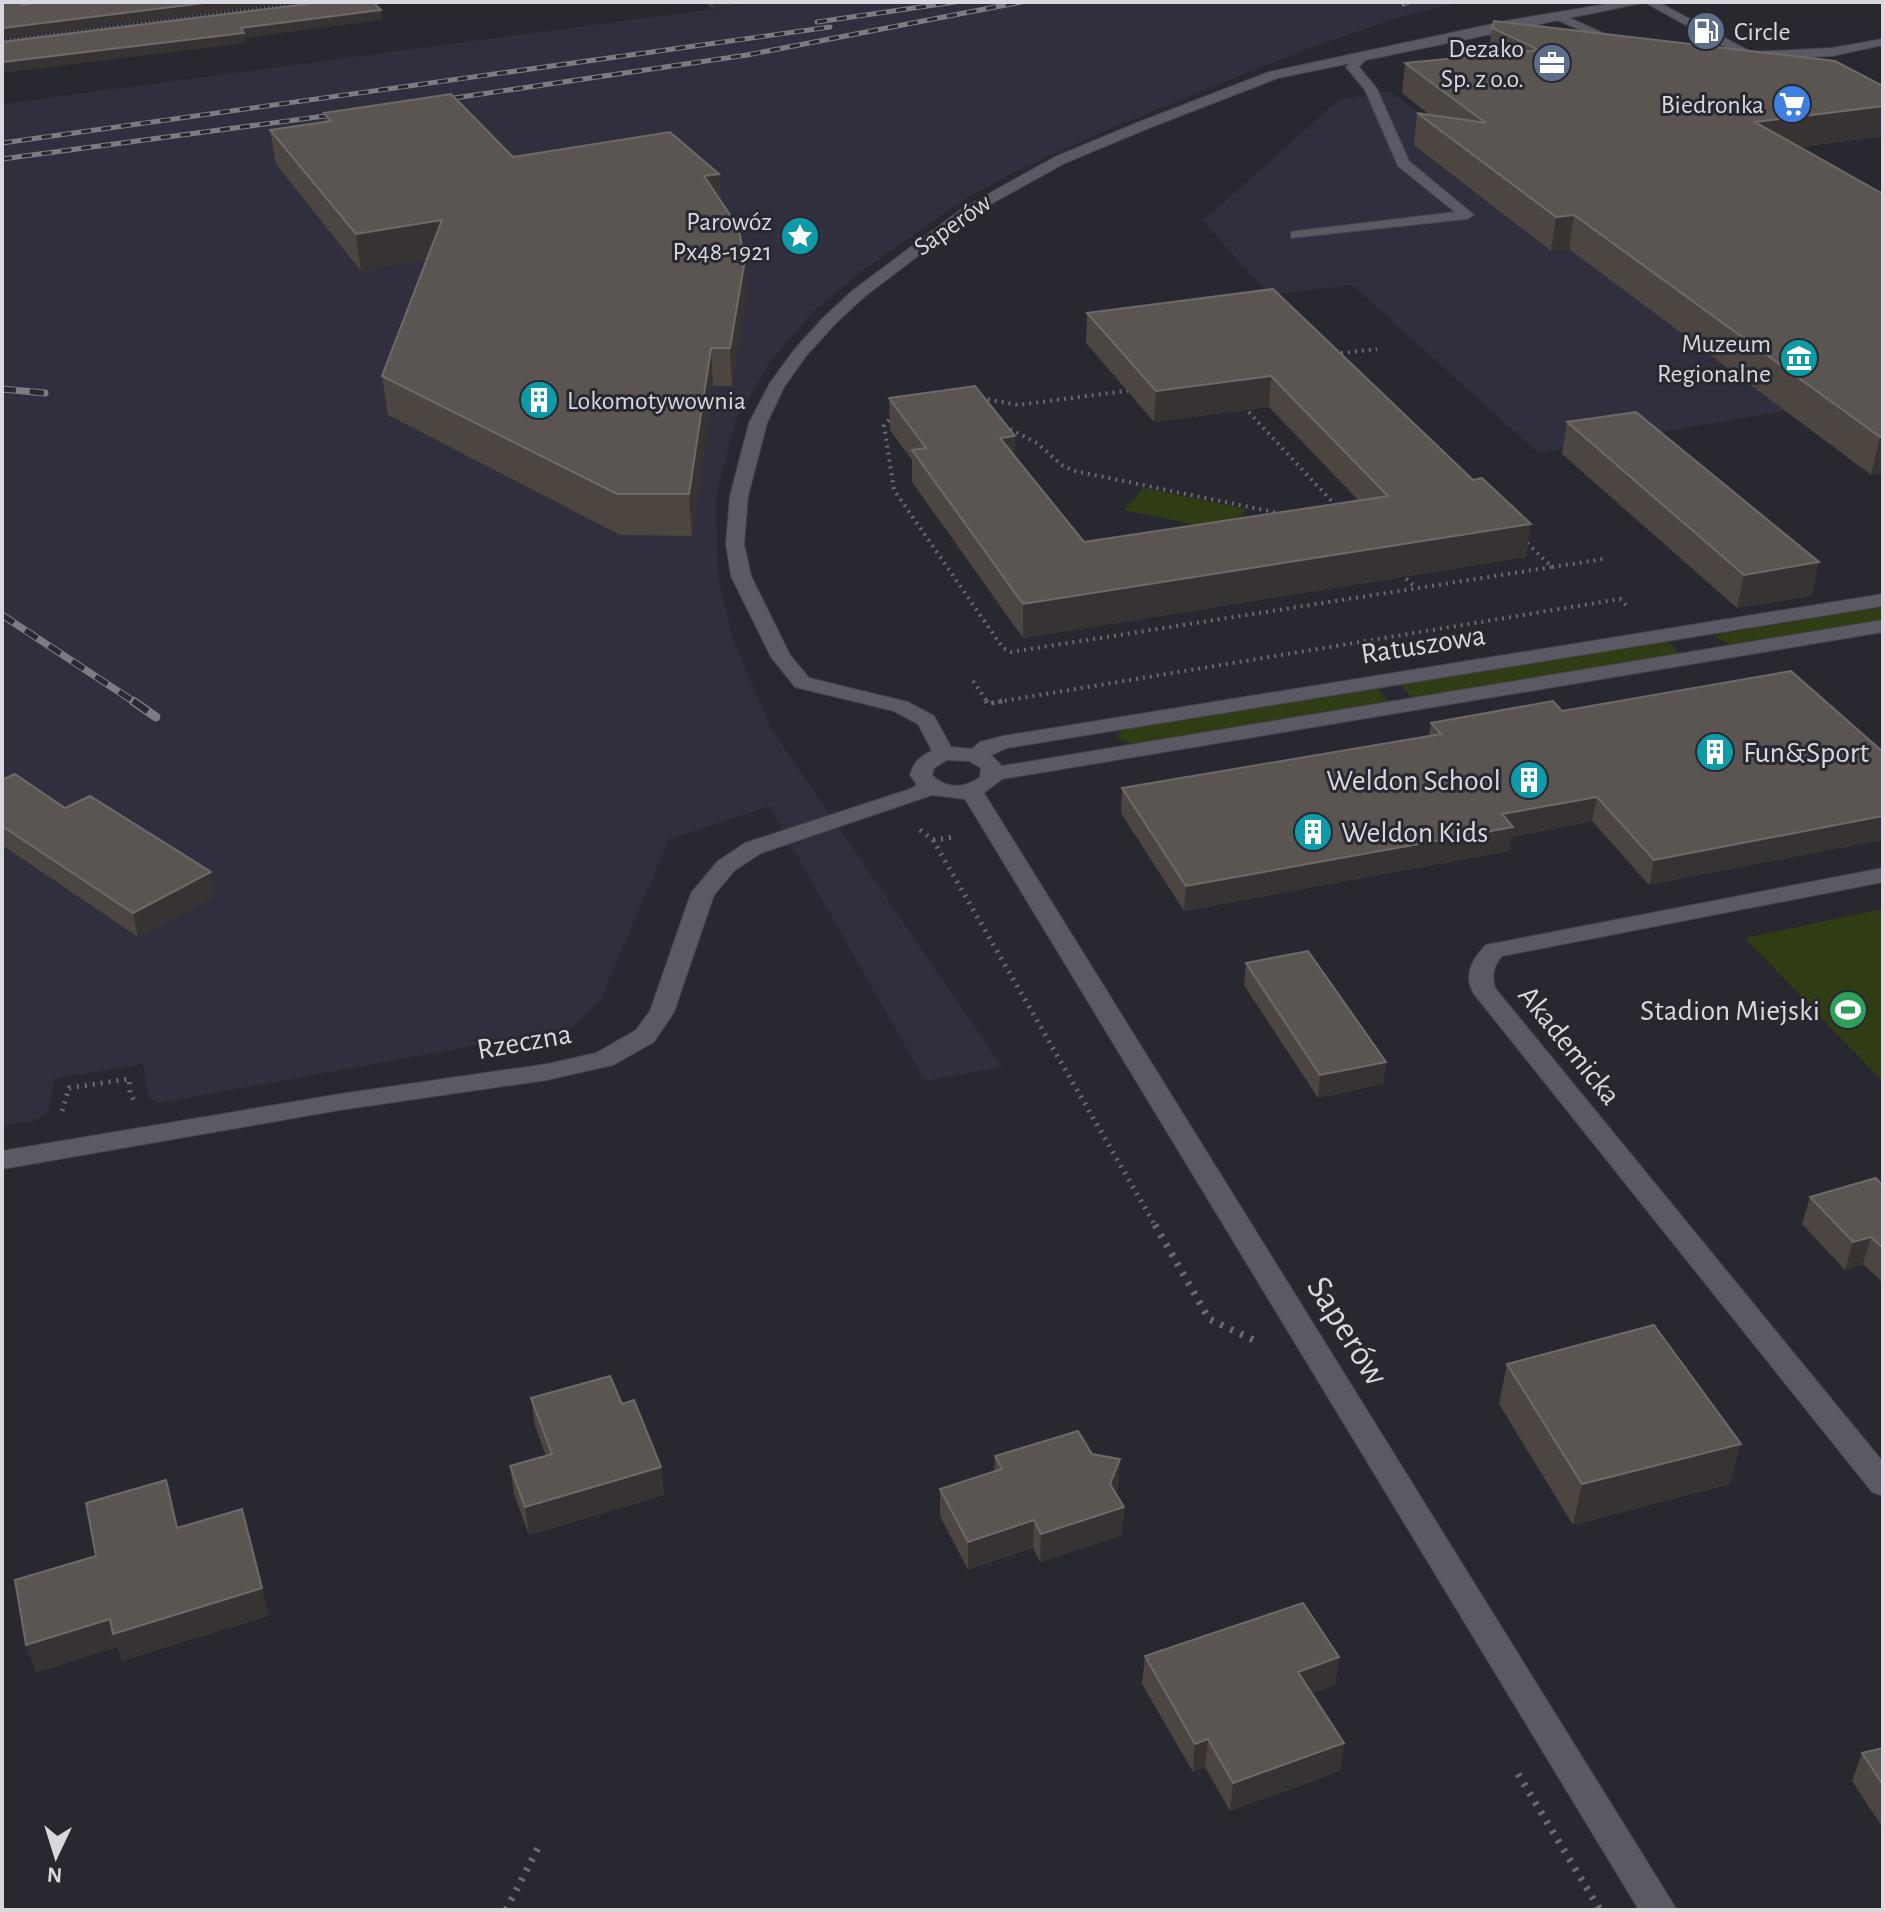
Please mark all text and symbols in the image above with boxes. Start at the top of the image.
fuel station icon: Circle [1685,10,1727,52]
place label: Circle [1734,19,1791,45]
place label: Dezako Sp. z o.o. [1441,36,1524,92]
office icon: Dezako Sp. z o.o. [1531,42,1573,84]
supermarket icon: Biedronka [1771,83,1813,125]
place label: Biedronka [1661,92,1764,118]
street label: Saperów [909,189,996,261]
place label: Parowóz Px48-1921 [672,209,772,265]
place icon: Parowóz Px48-1921 [779,215,821,257]
place label: Muzeum Regionalne [1657,331,1771,387]
museum icon: Muzeum Regionalne [1778,337,1820,379]
building icon: Lokomotywownia [518,379,560,421]
place label: Lokomotywownia [567,388,746,414]
street label: Ratuszowa [1359,620,1488,670]
building icon: Fun&Sport [1694,731,1736,773]
place label: Fun&Sport [1743,738,1869,768]
building icon: Weldon School [1508,759,1550,801]
place label: Weldon School [1326,766,1501,796]
building icon: Weldon Kids [1292,811,1334,853]
place label: Weldon Kids [1341,818,1488,848]
street label: Akademicka [1512,980,1626,1111]
sports icon: Stadion Miejski [1827,989,1869,1031]
place label: Stadion Miejski [1640,996,1820,1026]
street label: Rzeczna [474,1019,574,1065]
street label: Saperów [1300,1270,1395,1392]
north arrow [16,1816,96,1896]
text: N [46,1863,63,1886]

